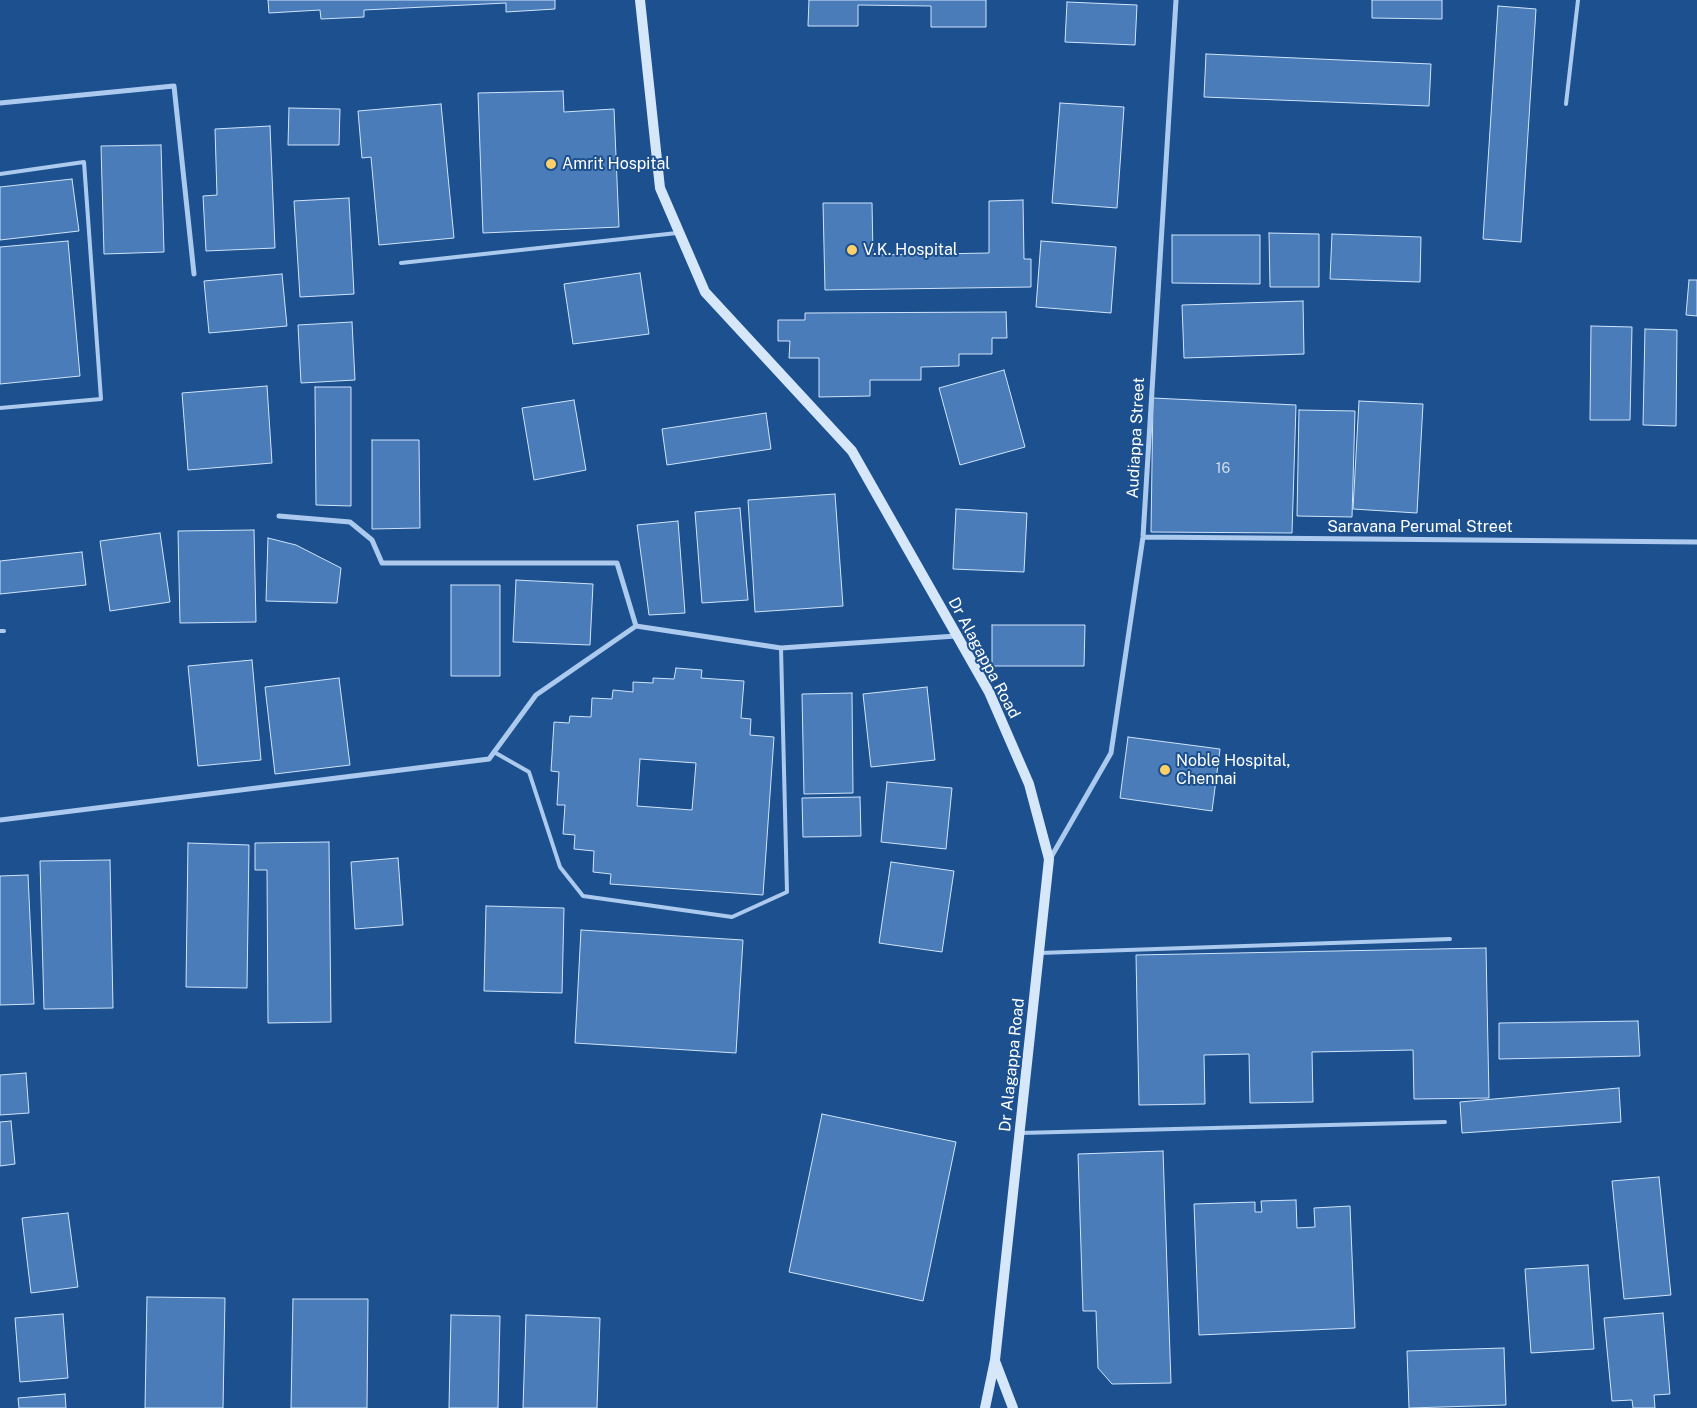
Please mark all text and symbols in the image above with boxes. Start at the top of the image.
place label: Amrit Hospital [562,154,670,174]
marker: Amrit Hospital [544,157,558,171]
place label: V.K. Hospital [863,240,958,260]
marker: V.K. Hospital [845,243,859,257]
street label: Audiappa Street [1123,377,1149,499]
house number: 16 [1216,461,1230,477]
street label: Saravana Perumal Street [1327,517,1513,537]
street label: Dr Alagappa Road [944,594,1024,722]
place label: Noble Hospital, Chennai [1176,751,1290,789]
marker: Noble Hospital, Chennai [1158,763,1172,777]
street label: Dr Alagappa Road [995,997,1029,1133]

